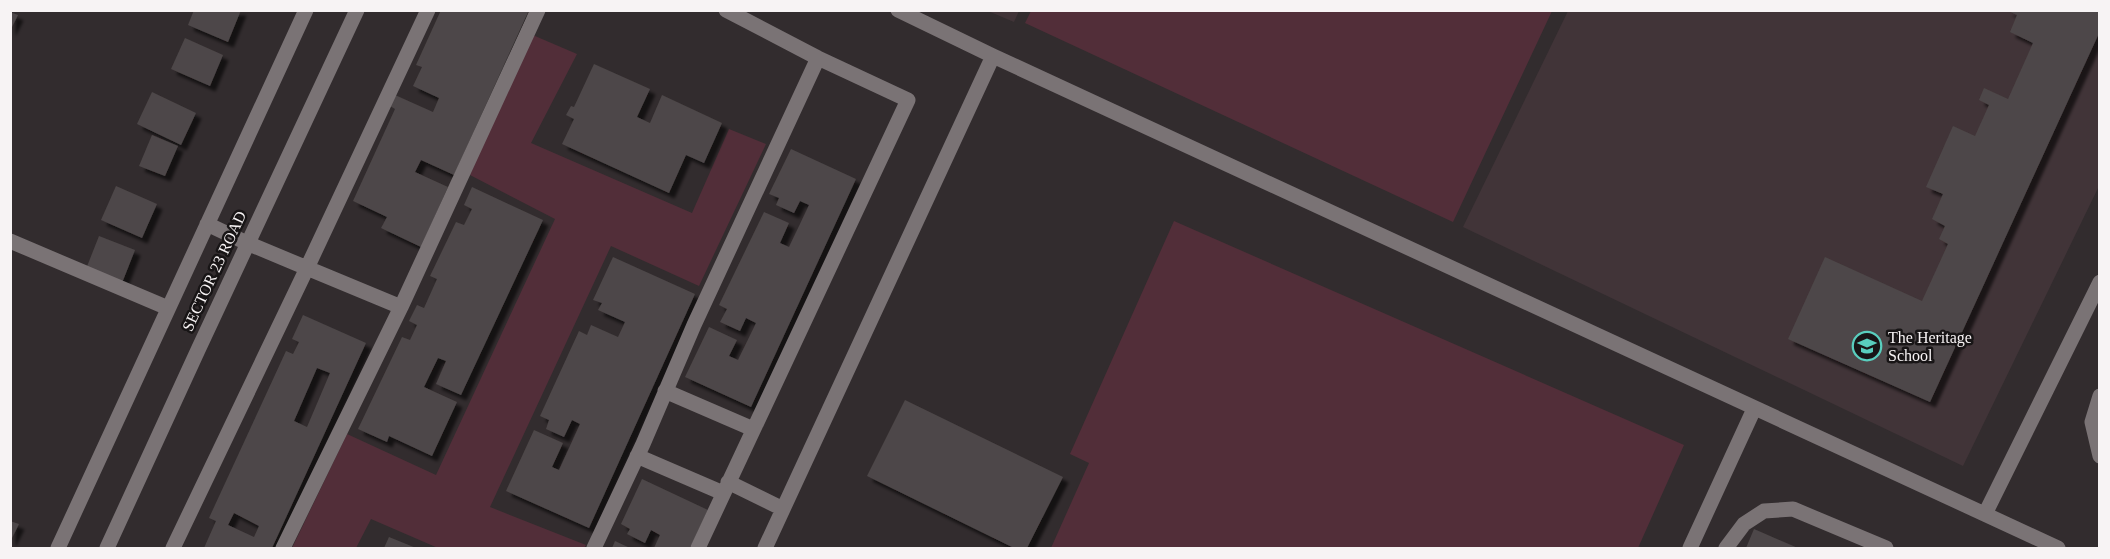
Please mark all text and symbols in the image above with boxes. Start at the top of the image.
street label: SECTOR 23 ROAD [179,208,249,334]
place label: The Heritage School [1888,329,1972,364]
school or university icon: The Heritage School [1851,330,1883,362]

